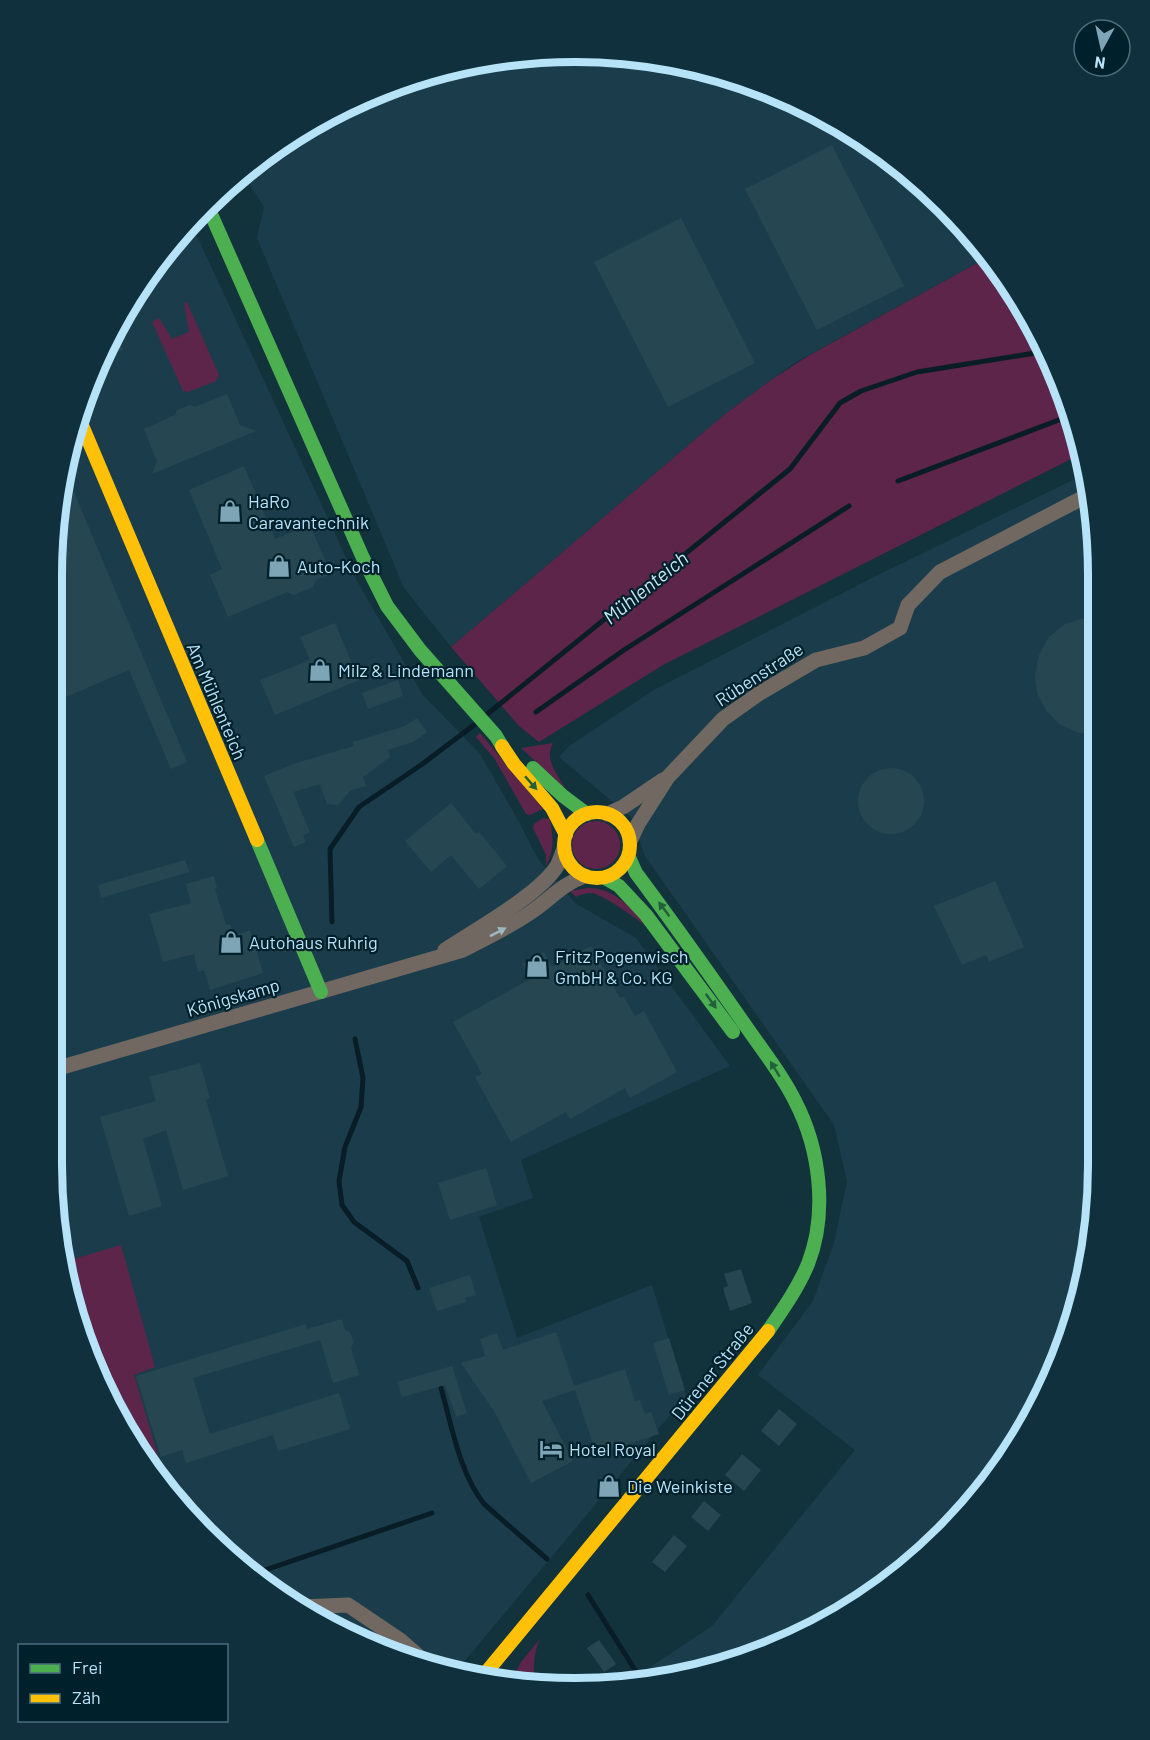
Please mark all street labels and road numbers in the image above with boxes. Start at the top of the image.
street label: Rübenstraße [711,637,807,711]
street label: Am Mühlenteich [183,639,251,763]
street label: Königskamp [184,973,282,1021]
street label: Dürener Straße [666,1318,758,1424]

